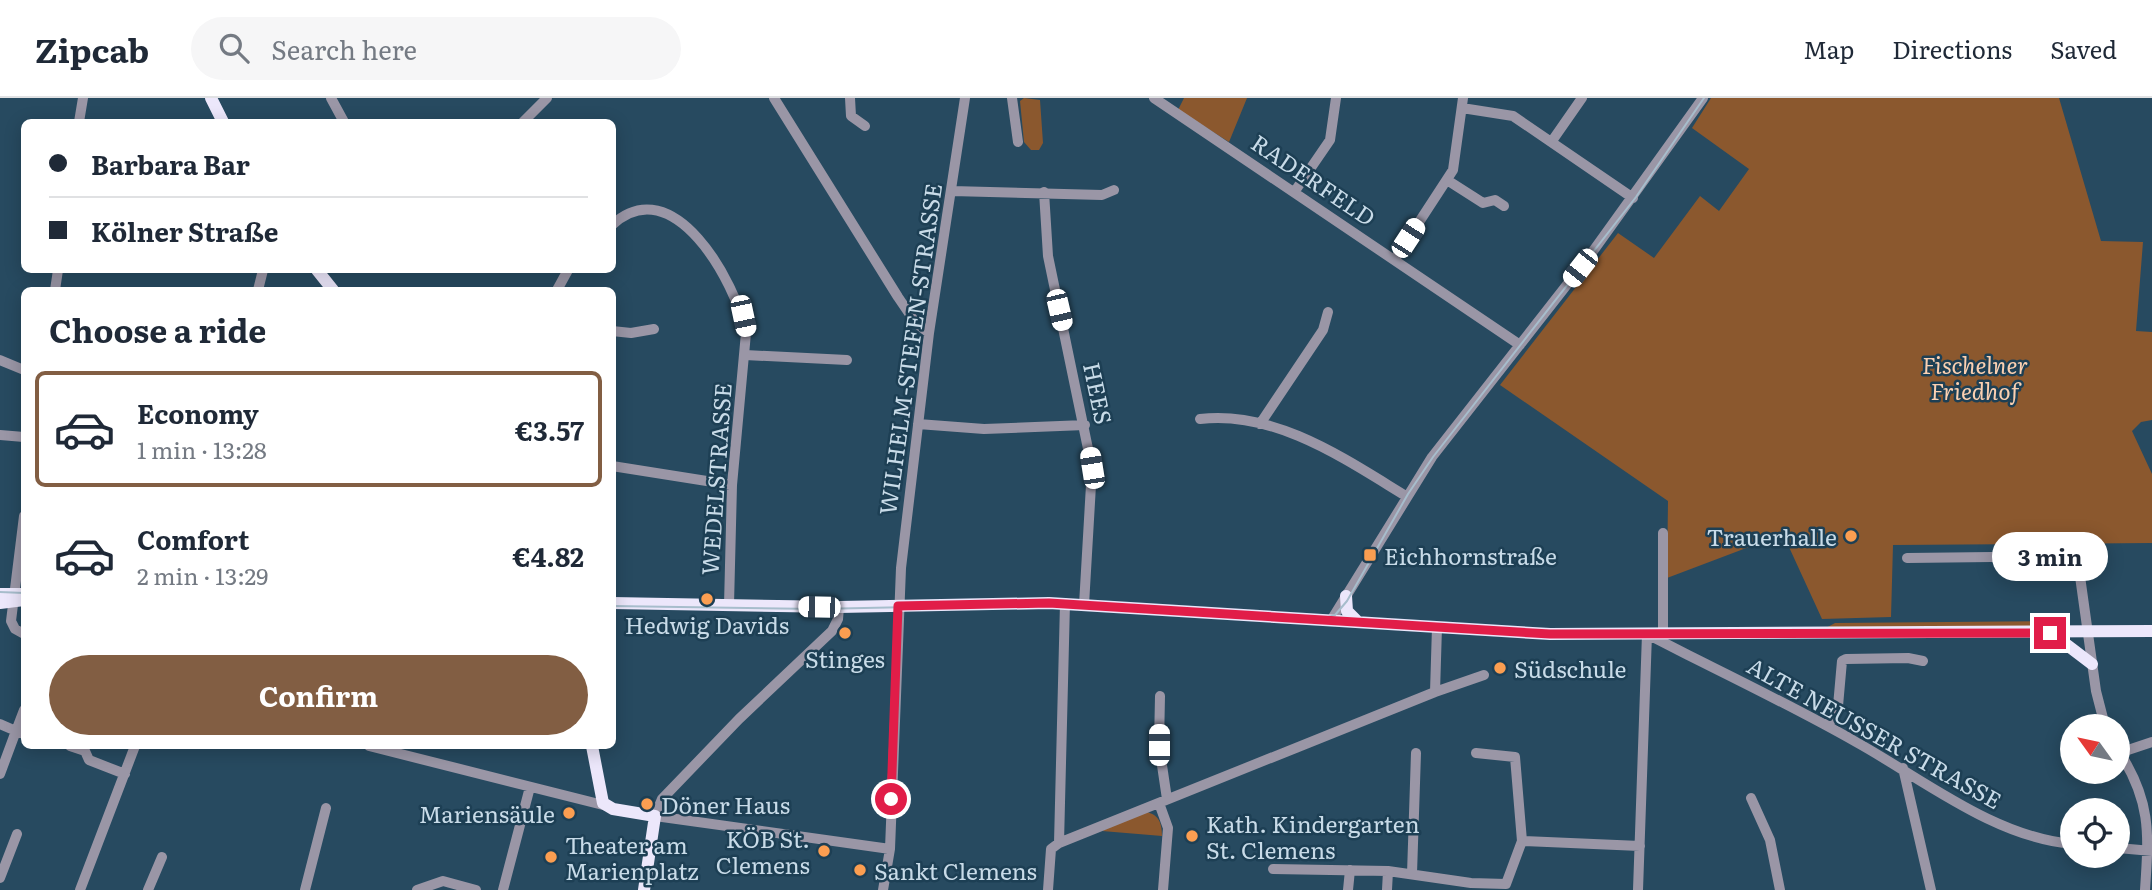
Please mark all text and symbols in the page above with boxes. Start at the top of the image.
search box [191,17,681,80]
text: Zipcab [35,24,149,73]
icon: search [215,29,253,67]
text: Search here [271,29,417,68]
text: Map [1803,31,1854,66]
text: Directions [1892,31,2012,66]
text: Saved [2050,31,2117,66]
street label: RADERFELD [1245,125,1383,233]
text: Barbara Bar [91,144,250,183]
street label: WILHELM-STEFEN-STRASSE [869,181,949,517]
text: Kölner Straße [91,211,278,250]
car [1388,215,1429,261]
car [1559,245,1602,291]
car [1045,287,1074,333]
car [729,293,758,339]
text: Choose a ride [49,305,266,353]
park label: Fischelner Friedhof [1922,347,2028,407]
street label: HEES [1076,359,1122,427]
street label: WEDELSTRASSE [691,382,739,576]
text: Economy [137,393,259,432]
icon: car [53,398,116,461]
text: €3.57 [515,410,584,449]
text: 1 min · 13:28 [137,432,267,466]
car [1079,446,1106,490]
text: Comfort [137,519,249,558]
place label: Trauerhalle [1706,519,1837,553]
icon: car [53,524,116,587]
marker: Trauerhalle [1843,528,1859,544]
callout: 3 min [1992,532,2108,580]
text: €4.82 [513,536,584,575]
place label: Eichhornstraße [1384,538,1557,572]
text: 3 min [2018,539,2082,573]
marker: Eichhornstraße [1362,547,1378,563]
text: 2 min · 13:29 [137,558,268,592]
marker: Hedwig Davids [699,591,715,607]
car [798,596,841,618]
place label: Hedwig Davids [625,607,789,641]
route end [2034,617,2066,649]
marker: Stinges [837,625,853,641]
place label: Stinges [805,641,885,675]
street label: ALTE NEUSSER STRASSE [1742,648,2008,816]
place label: Südschule [1514,651,1627,685]
button: Confirm [49,655,588,735]
marker: Südschule [1492,660,1508,676]
north arrow [2060,714,2130,784]
map controls [2060,714,2130,868]
car [1149,724,1170,766]
route start [875,783,907,815]
place label: Döner Haus [661,787,790,821]
place label: Mariensäule [419,796,555,830]
marker: Döner Haus [639,796,655,812]
button: locate [2060,798,2130,868]
marker: Mariensäule [561,805,577,821]
place label: Kath. Kindergarten St. Clemens [1206,806,1420,866]
place label: KÖB St. Clemens [716,821,810,881]
place label: Theater am Marienplatz [565,827,699,887]
marker: Kath. Kindergarten St. Clemens [1184,828,1200,844]
marker: KÖB St. Clemens [816,843,832,859]
marker: Theater am Marienplatz [543,849,559,865]
place label: Sankt Clemens [874,853,1037,887]
marker: Sankt Clemens [852,862,868,878]

